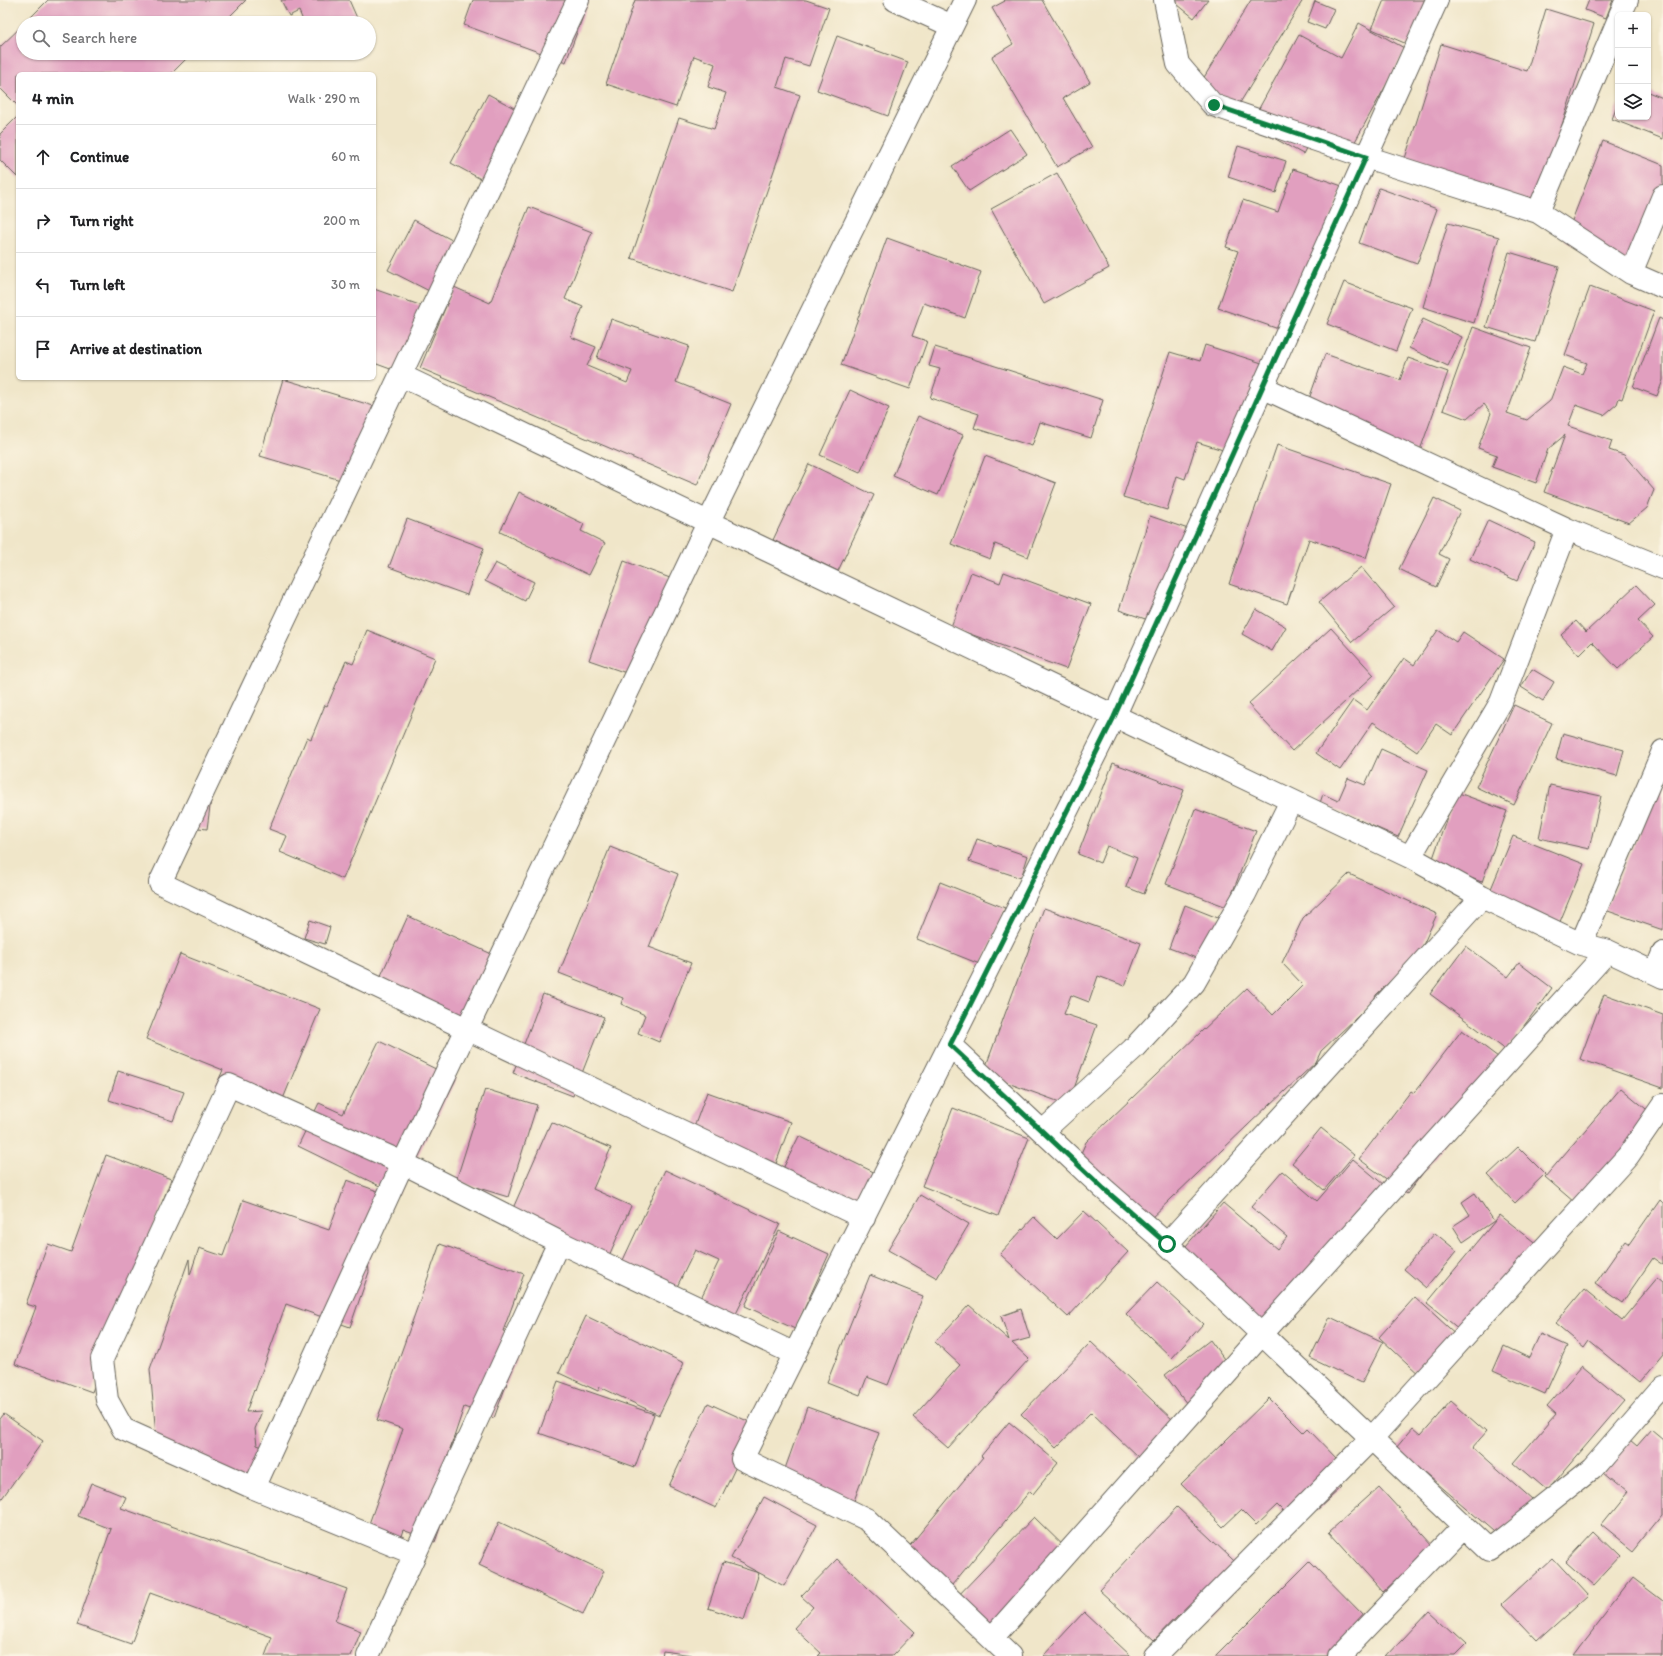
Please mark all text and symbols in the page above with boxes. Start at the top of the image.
map controls [1615,12,1651,120]
button: + [1615,12,1651,48]
search box [16,16,376,60]
icon: search [30,27,52,49]
text: Search here [62,29,137,47]
button: − [1615,48,1651,84]
button: layers [1615,84,1651,120]
text: 4 min [32,88,74,108]
text: Walk · 290 m [288,91,360,106]
route end [1205,96,1223,114]
icon: ahead [32,146,54,168]
text: Continue [70,148,129,166]
text: 60 m [331,149,360,164]
icon: right [32,210,54,232]
text: Turn right [70,212,134,230]
text: 200 m [323,213,360,228]
icon: left [32,274,54,296]
text: Turn left [70,276,125,294]
text: 30 m [331,277,360,292]
icon: arrive [32,338,54,360]
text: Arrive at destination [70,340,202,358]
route start [1158,1235,1176,1253]

